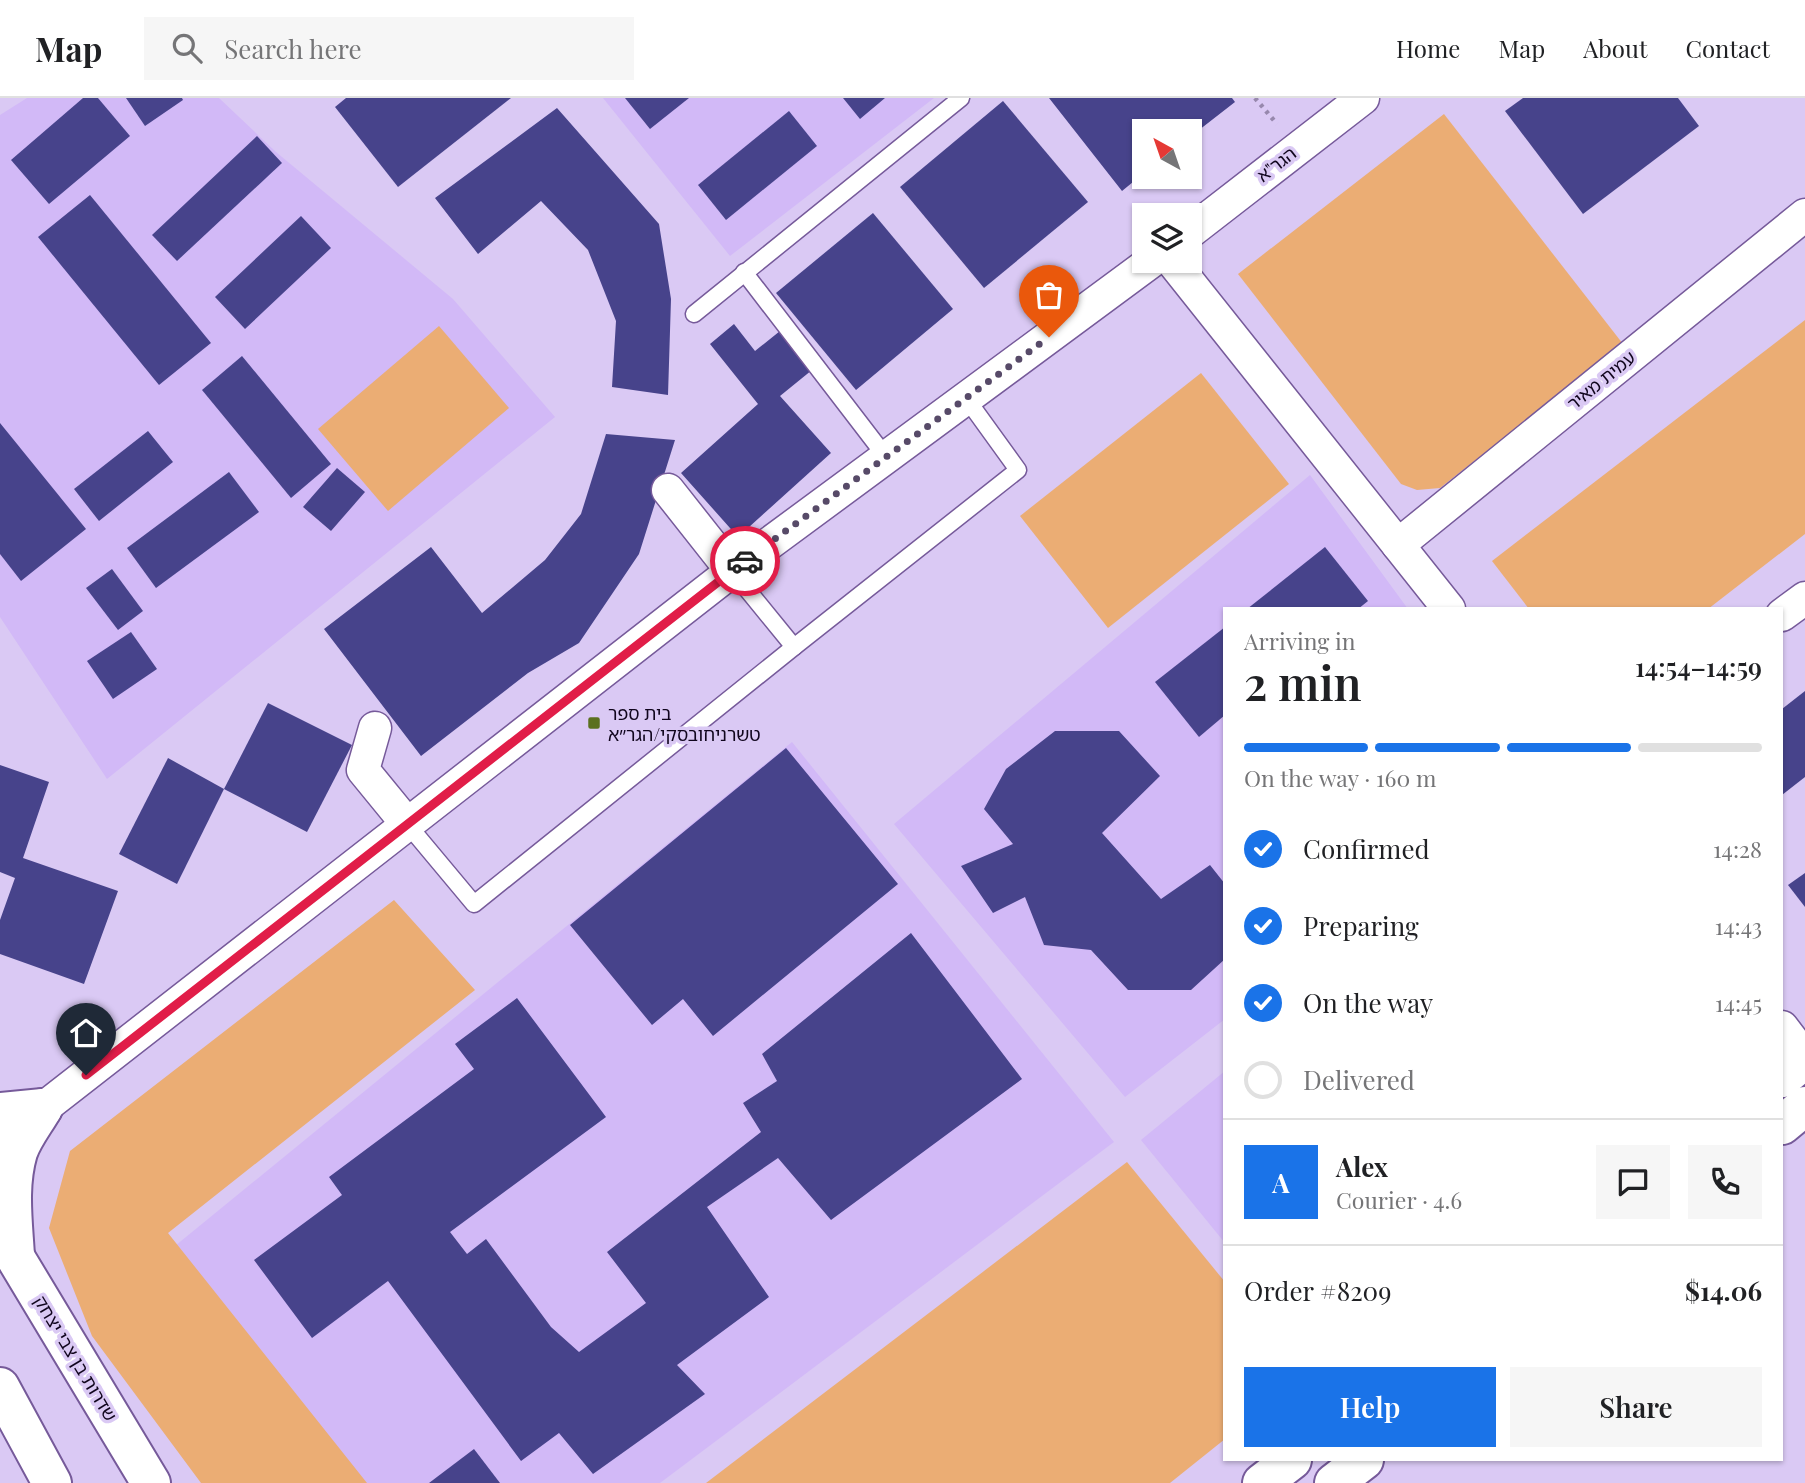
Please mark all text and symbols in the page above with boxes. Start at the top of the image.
search box [144,17,634,80]
text: Map [35,26,102,70]
icon: search [168,29,206,67]
text: Search here [224,31,362,66]
text: Home [1396,32,1460,64]
text: Map [1498,32,1545,64]
text: About [1583,32,1647,64]
text: Contact [1685,32,1770,64]
north arrow [1132,119,1202,189]
map controls [1132,119,1202,273]
street label: הגר"א [1251,141,1301,187]
button: layers [1132,203,1202,273]
pin [1019,265,1079,337]
icon: bag [1030,276,1068,314]
street label: עמית מאיר [1562,345,1640,415]
courier [710,526,780,596]
icon: car [726,542,764,580]
text: Arriving in [1244,625,1356,656]
text: 14:54–14:59 [1635,649,1762,684]
text: 2 min [1244,651,1362,713]
place label: בית ספר טשרניחובסקי/הגר״א [608,701,761,746]
marker: בית ספר טשרניחובסקי/הגר״א [586,715,602,731]
text: On the way · 160 m [1244,762,1436,793]
icon: check [1244,830,1282,868]
text: Confirmed [1303,831,1430,866]
text: 14:28 [1713,833,1762,864]
icon: check [1244,907,1282,945]
text: Preparing [1303,908,1419,943]
text: 14:43 [1715,910,1762,941]
icon: check [1244,984,1282,1022]
text: On the way [1303,985,1433,1020]
text: 14:45 [1715,987,1762,1018]
pin [56,1003,116,1075]
icon: home [67,1014,105,1052]
text: Delivered [1303,1062,1415,1097]
button: chat [1596,1145,1670,1219]
button: phone [1688,1145,1762,1219]
text: Alex [1336,1149,1388,1184]
text: A [1272,1165,1290,1200]
text: Courier · 4.6 [1336,1184,1462,1215]
text: Order #8209 [1244,1273,1391,1308]
text: $14.06 [1685,1273,1762,1308]
street label: שדרות בן צבי יצחק [29,1291,123,1425]
button: Help [1244,1367,1496,1447]
button: Share [1510,1367,1762,1447]

